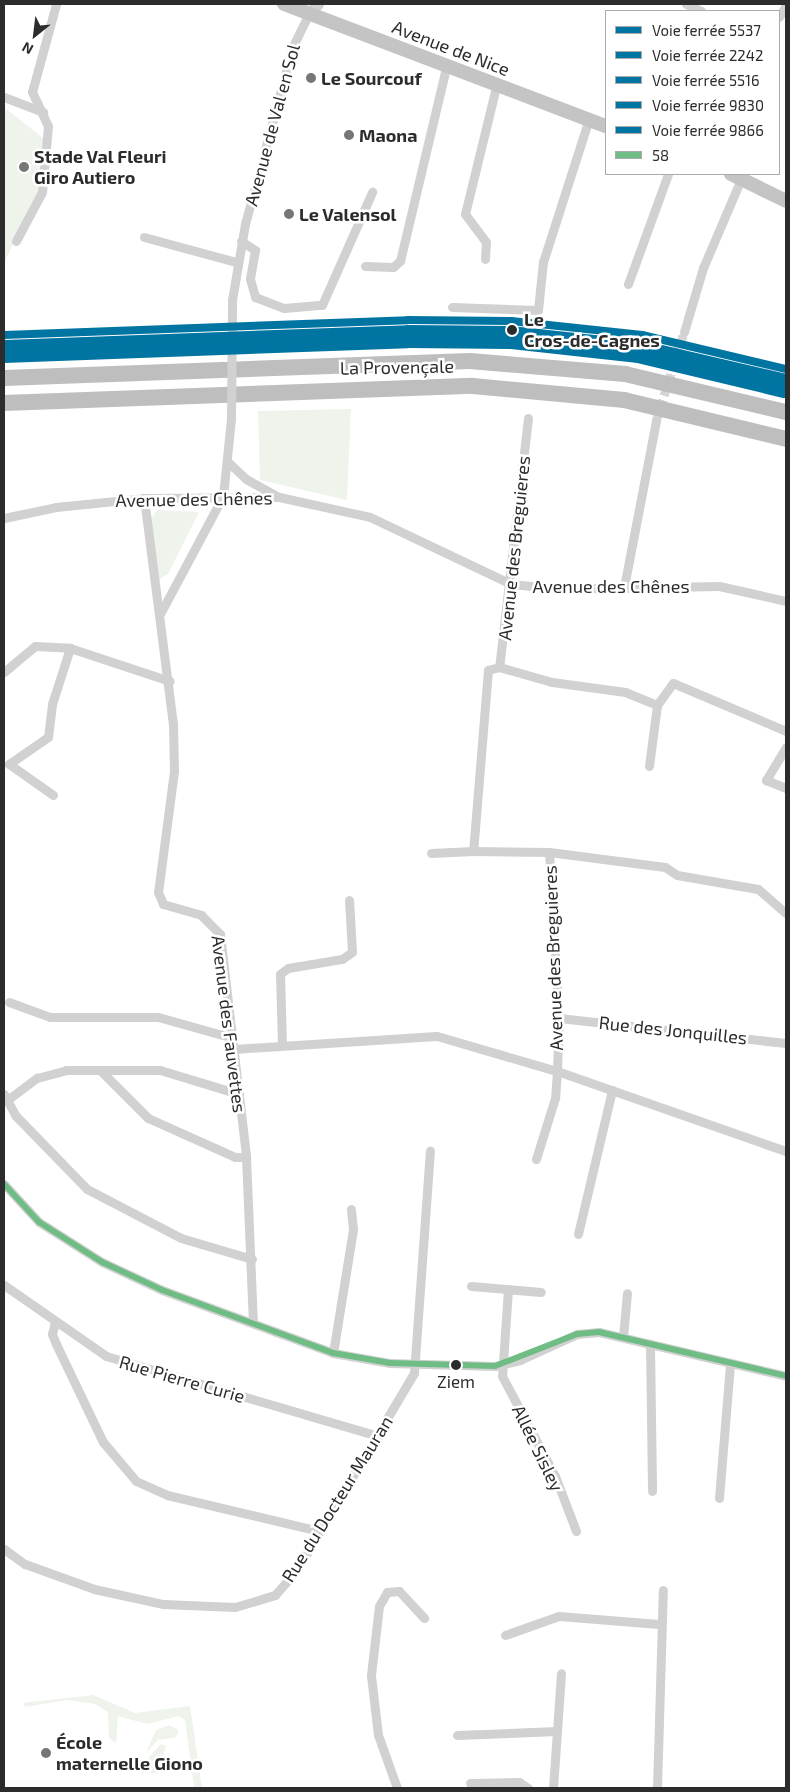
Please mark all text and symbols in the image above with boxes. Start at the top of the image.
north arrow [10,10,60,60]
legend [605,10,780,175]
street label: Avenue de Nice [389,16,513,80]
text: Voie ferrée 5537 [652,21,761,39]
text: N [19,39,36,58]
street label: Avenue de Val en Sol [240,41,304,209]
text: Voie ferrée 2242 [652,46,763,64]
place label: Le Sourcouf [321,67,422,89]
text: Voie ferrée 5516 [652,71,760,89]
marker: Le Sourcouf [305,72,317,84]
text: Voie ferrée 9830 [652,96,764,114]
text: Voie ferrée 9866 [652,121,764,139]
place label: Maona [359,124,417,146]
marker: Maona [343,129,355,141]
place label: Stade Val Fleuri Giro Autiero [34,146,167,188]
text: 58 [652,146,669,164]
marker: Stade Val Fleuri Giro Autiero [18,161,30,173]
place label: Le Valensol [299,203,397,225]
marker: Le Valensol [283,208,295,220]
place label: Le Cros-de-Cagnes [524,309,660,352]
marker: Le Cros-de-Cagnes [503,321,521,339]
street label: La Provençale [340,355,454,379]
street label: Avenue des Breguieres [494,455,534,641]
street label: Avenue des Chênes [115,487,273,511]
street label: Avenue des Chênes [532,575,690,597]
street label: Avenue des Breguieres [539,865,567,1051]
street label: Avenue des Fauvettes [207,934,251,1114]
street label: Rue des Jonquilles [598,1011,748,1049]
street label: Rue Pierre Curie [117,1351,247,1407]
marker: Ziem [451,1360,461,1370]
place label: Ziem [437,1372,475,1392]
street label: Allée Sisley [508,1401,568,1495]
street label: Rue du Docteur Mauran [277,1412,397,1586]
place label: École maternelle Giono [56,1732,203,1775]
marker: École maternelle Giono [40,1747,52,1759]

